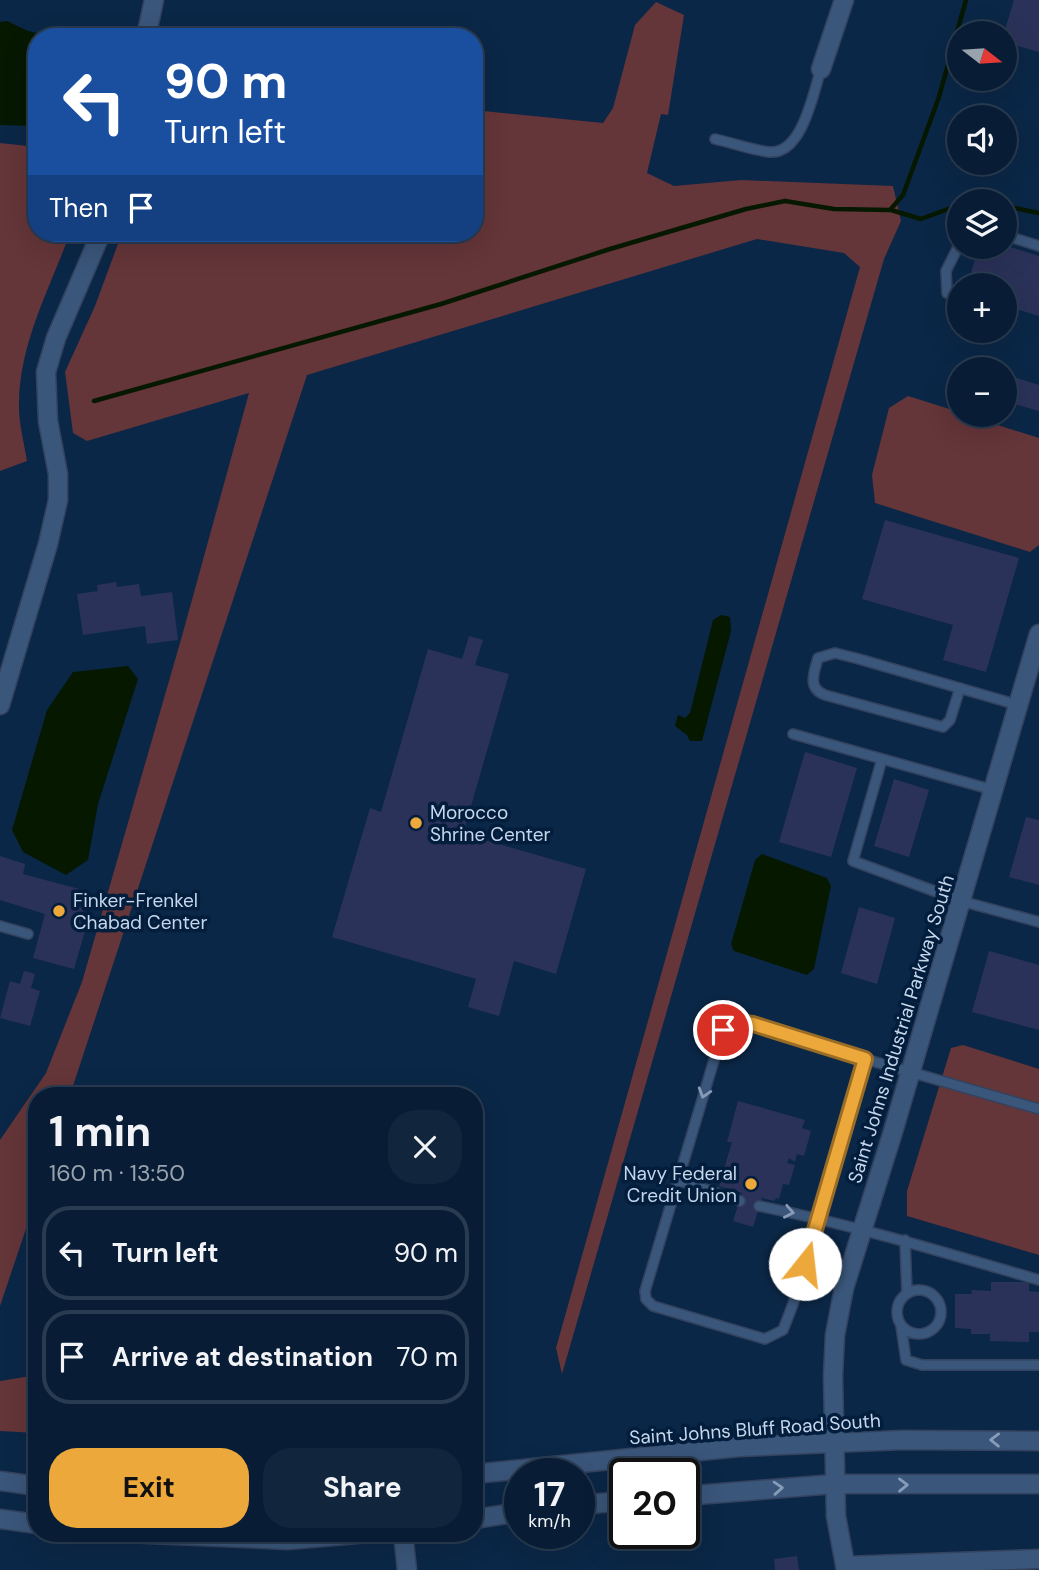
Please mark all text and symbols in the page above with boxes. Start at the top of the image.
north arrow [947,21,1017,91]
map controls [947,21,1017,427]
text: 90 m [164,49,287,113]
icon: left [49,56,140,147]
button: sound [947,105,1017,175]
text: Turn left [164,111,286,153]
icon: arrive [122,189,160,227]
button: layers [947,189,1017,259]
text: Then [49,191,108,225]
button: + [947,273,1017,343]
button: − [947,357,1017,427]
place label: Morocco Shrine Center [430,800,551,847]
marker: Morocco Shrine Center [408,815,424,831]
street label: Saint Johns Industrial Parkway South [842,872,960,1186]
place label: Finker-Frenkel Chabad Center [73,888,207,935]
marker: Finker-Frenkel Chabad Center [51,903,67,919]
pin [693,1000,753,1060]
icon: arrive [704,1011,742,1049]
one-way arrow [698,1087,713,1099]
text: 1 min [49,1104,151,1159]
button: close [388,1110,462,1184]
text: 160 m · 13:50 [49,1158,185,1188]
place label: Navy Federal Credit Union [623,1161,737,1208]
marker: Navy Federal Credit Union [743,1176,759,1192]
one-way arrow [783,1204,795,1219]
position arrow [768,1227,842,1301]
icon: left [53,1234,91,1272]
text: Turn left [112,1236,219,1270]
text: 90 m [394,1236,458,1270]
icon: arrive [53,1338,91,1376]
text: Arrive at destination [112,1340,373,1374]
text: 70 m [397,1340,458,1374]
street label: Saint Johns Bluff Road South [628,1408,882,1450]
one-way arrow [990,1433,1001,1448]
button: Exit [49,1448,249,1528]
button: Share [263,1448,462,1528]
speed limit sign: 20 [609,1458,700,1549]
text: 17 [534,1471,565,1517]
one-way arrow [899,1477,909,1493]
one-way arrow [773,1481,784,1496]
text: km/h [528,1509,571,1533]

